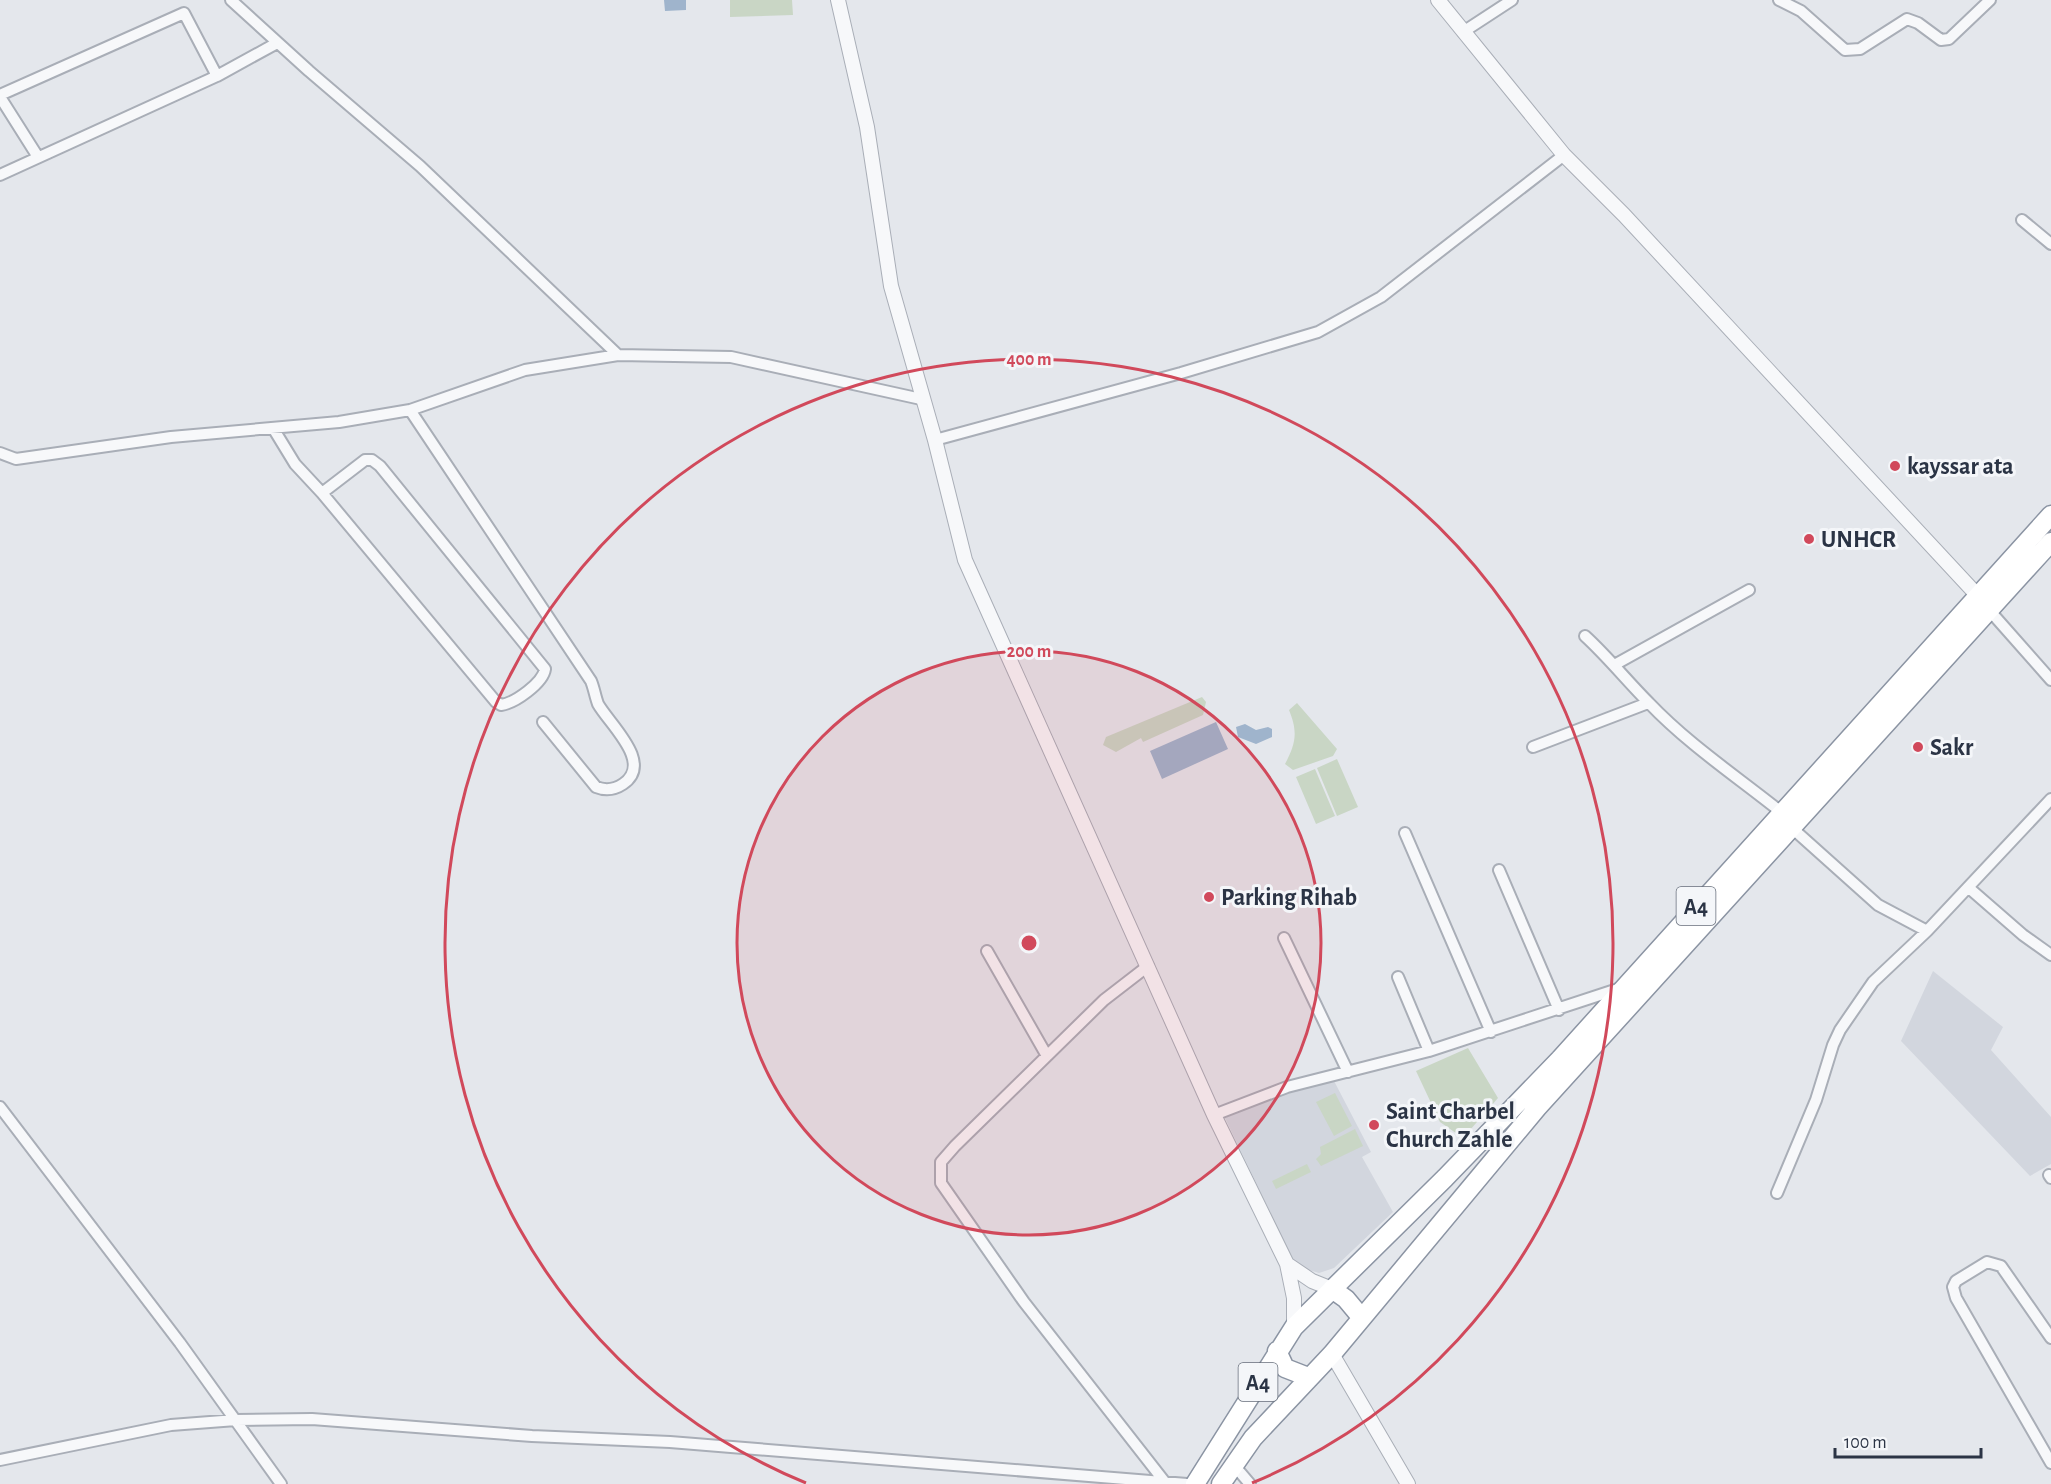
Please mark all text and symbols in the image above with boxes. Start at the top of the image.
text: 400 m [1006,351,1052,369]
place label: kayssar ata [1907,455,2014,479]
marker: kayssar ata [1888,459,1902,473]
place label: UNHCR [1821,528,1896,552]
marker: UNHCR [1802,532,1816,546]
text: 200 m [1007,643,1051,661]
place label: Sakr [1930,736,1974,760]
marker: Sakr [1911,740,1925,754]
place label: Parking Rihab [1221,886,1357,910]
road number: A4 [1676,887,1716,925]
marker: Parking Rihab [1202,890,1216,904]
centre of rings [1019,933,1039,953]
place label: Saint Charbel Church Zahle [1386,1100,1515,1152]
marker: Saint Charbel Church Zahle [1367,1118,1381,1132]
road number: A4 [1238,1363,1278,1401]
scale bar [1835,1421,1980,1459]
text: 100 m [1844,1434,1887,1452]

